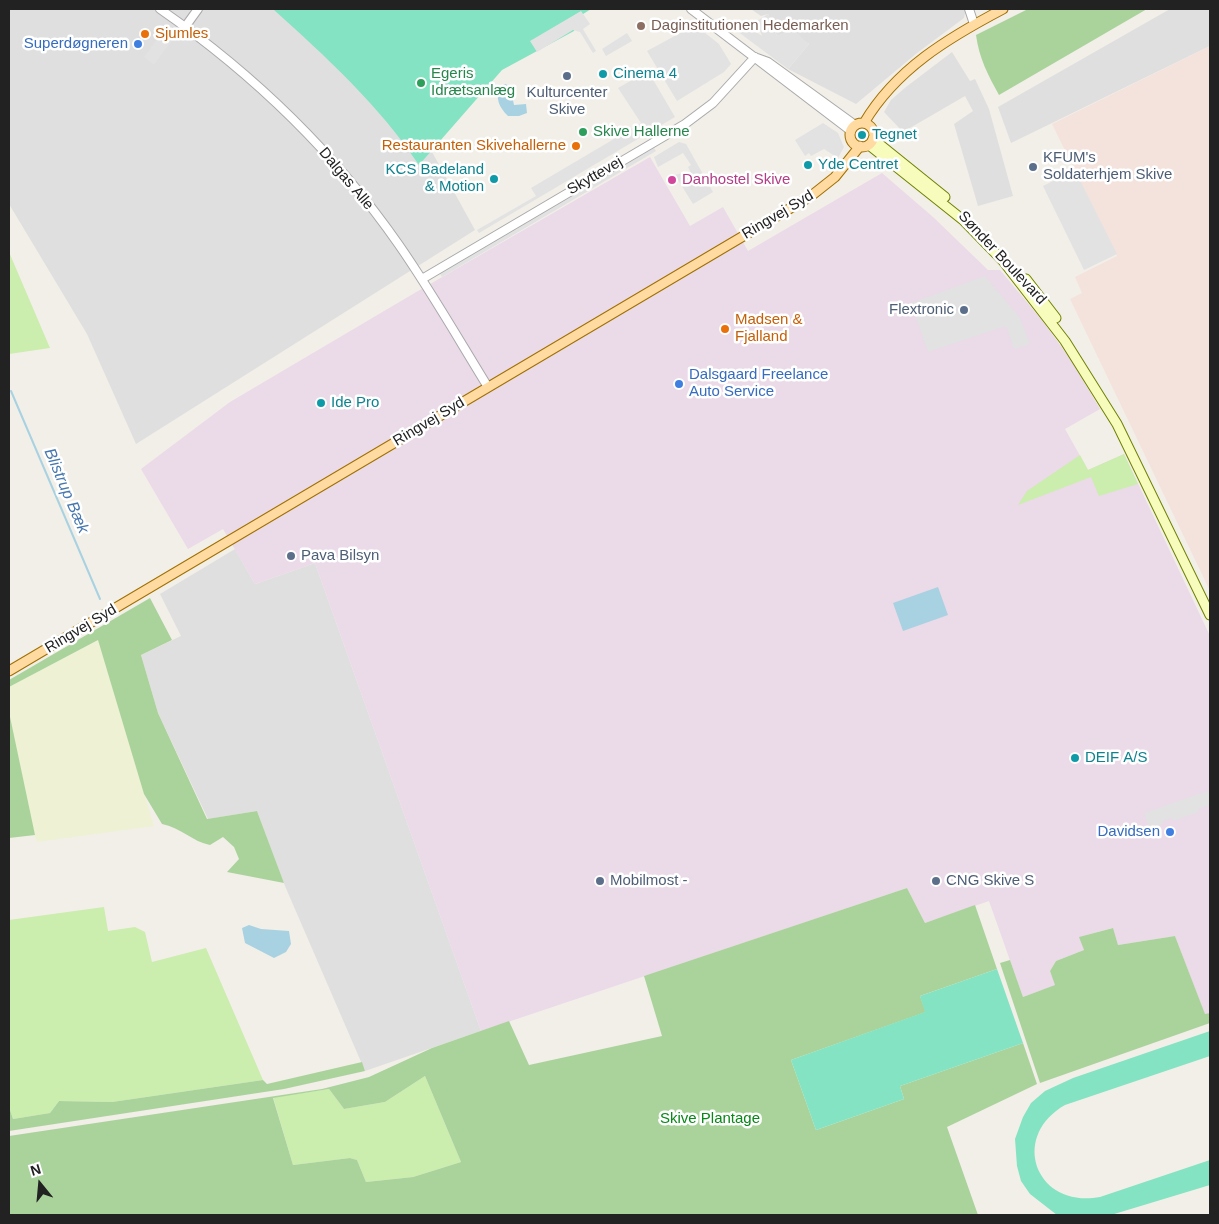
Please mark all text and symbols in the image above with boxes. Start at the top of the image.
place label: Daginstitutionen Hedemarken [651,17,849,35]
marker: Daginstitutionen Hedemarken [635,20,647,32]
place label: Sjumles [155,25,208,43]
marker: Sjumles [139,28,151,40]
place label: Superdøgneren [24,35,128,53]
marker: Superdøgneren [132,38,144,50]
place label: Egeris Idrætsanlæg [431,65,515,100]
place label: Cinema 4 [613,65,677,83]
marker: Cinema 4 [597,68,609,80]
marker: Kulturcenter Skive [561,70,573,82]
marker: Egeris Idrætsanlæg [415,77,427,89]
place label: Kulturcenter Skive [527,84,607,119]
place label: Skive Hallerne [593,123,690,141]
marker: Skive Hallerne [577,126,589,138]
place label: Tegnet [872,126,917,144]
marker: Tegnet [856,129,868,141]
place label: Restauranten Skivehallerne [382,137,566,155]
marker: Restauranten Skivehallerne [570,140,582,152]
street label: Dalgas Alle [315,144,377,214]
place label: KFUM's Soldaterhjem Skive [1043,149,1172,184]
street label: Skyttevej [564,153,626,199]
place label: Yde Centret [818,156,898,174]
marker: Yde Centret [802,159,814,171]
place label: KCS Badeland & Motion [386,161,484,196]
marker: KFUM's Soldaterhjem Skive [1027,161,1039,173]
place label: Danhostel Skive [682,171,790,189]
marker: KCS Badeland & Motion [488,173,500,185]
marker: Danhostel Skive [666,174,678,186]
street label: Ringvej Syd [739,187,817,243]
street label: Sønder Boulevard [954,208,1050,308]
place label: Flextronic [889,301,954,319]
marker: Flextronic [958,304,970,316]
place label: Madsen & Fjalland [735,311,803,346]
marker: Madsen & Fjalland [719,323,731,335]
place label: Dalsgaard Freelance Auto Service [689,366,828,401]
marker: Dalsgaard Freelance Auto Service [673,378,685,390]
place label: Ide Pro [331,394,379,412]
street label: Ringvej Syd [390,394,468,450]
marker: Ide Pro [315,397,327,409]
water label: Blistrup Bæk [39,446,93,536]
place label: Pava Bilsyn [301,547,379,565]
marker: Pava Bilsyn [285,550,297,562]
street label: Ringvej Syd [42,601,120,657]
place label: DEIF A/S [1085,749,1148,767]
marker: DEIF A/S [1069,752,1081,764]
place label: Davidsen [1097,823,1160,841]
marker: Davidsen [1164,826,1176,838]
place label: Mobilmost - [610,872,688,890]
place label: CNG Skive S [946,872,1034,890]
marker: Mobilmost - [594,875,606,887]
marker: CNG Skive S [930,875,942,887]
park label: Skive Plantage [660,1110,760,1128]
north arrow [15,1159,65,1209]
text: N [28,1161,43,1179]

